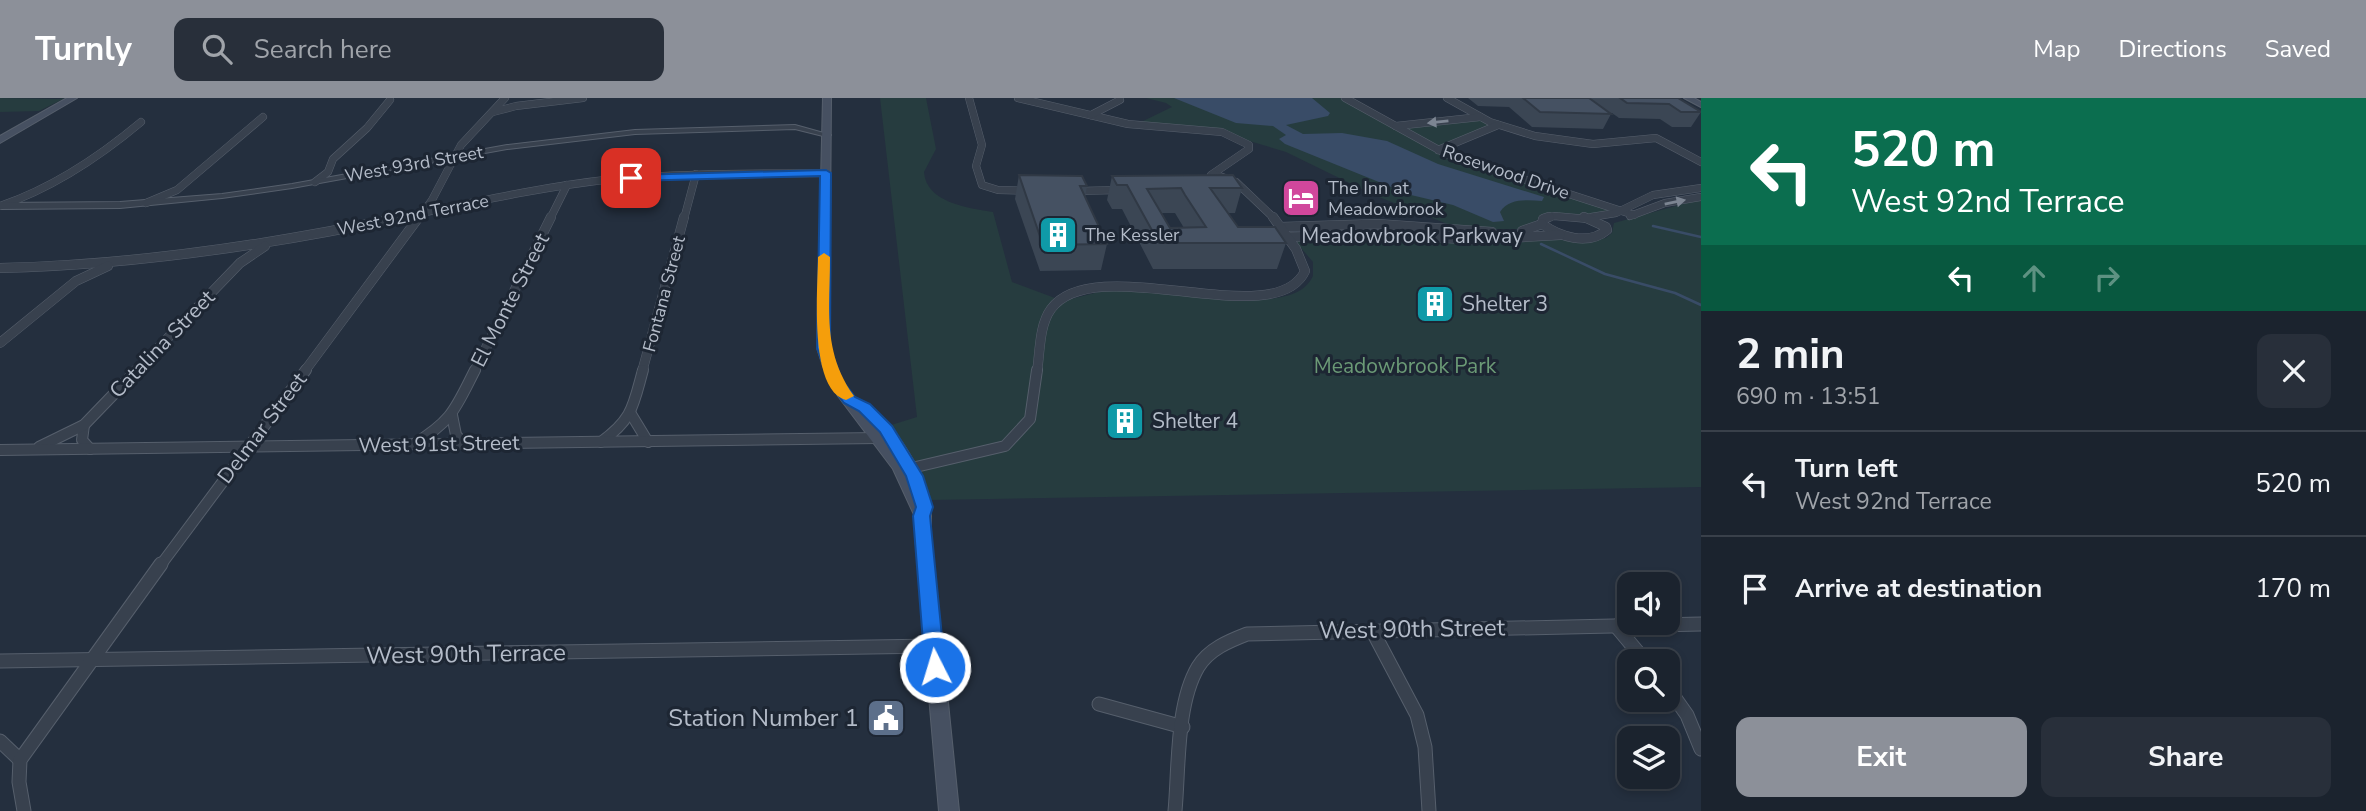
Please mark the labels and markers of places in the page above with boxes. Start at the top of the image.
pin [601,148,661,208]
place label: The Inn at Meadowbrook [1328,176,1445,221]
hotel icon: The Inn at Meadowbrook [1280,177,1322,219]
building icon: The Kessler [1037,214,1079,256]
place label: The Kessler [1085,223,1180,247]
building icon: Shelter 3 [1414,283,1456,325]
place label: Shelter 3 [1462,290,1548,318]
building icon: Shelter 4 [1104,400,1146,442]
place label: Shelter 4 [1152,407,1238,435]
public building icon: Station Number 1 [865,697,907,739]
place label: Station Number 1 [668,702,859,734]

